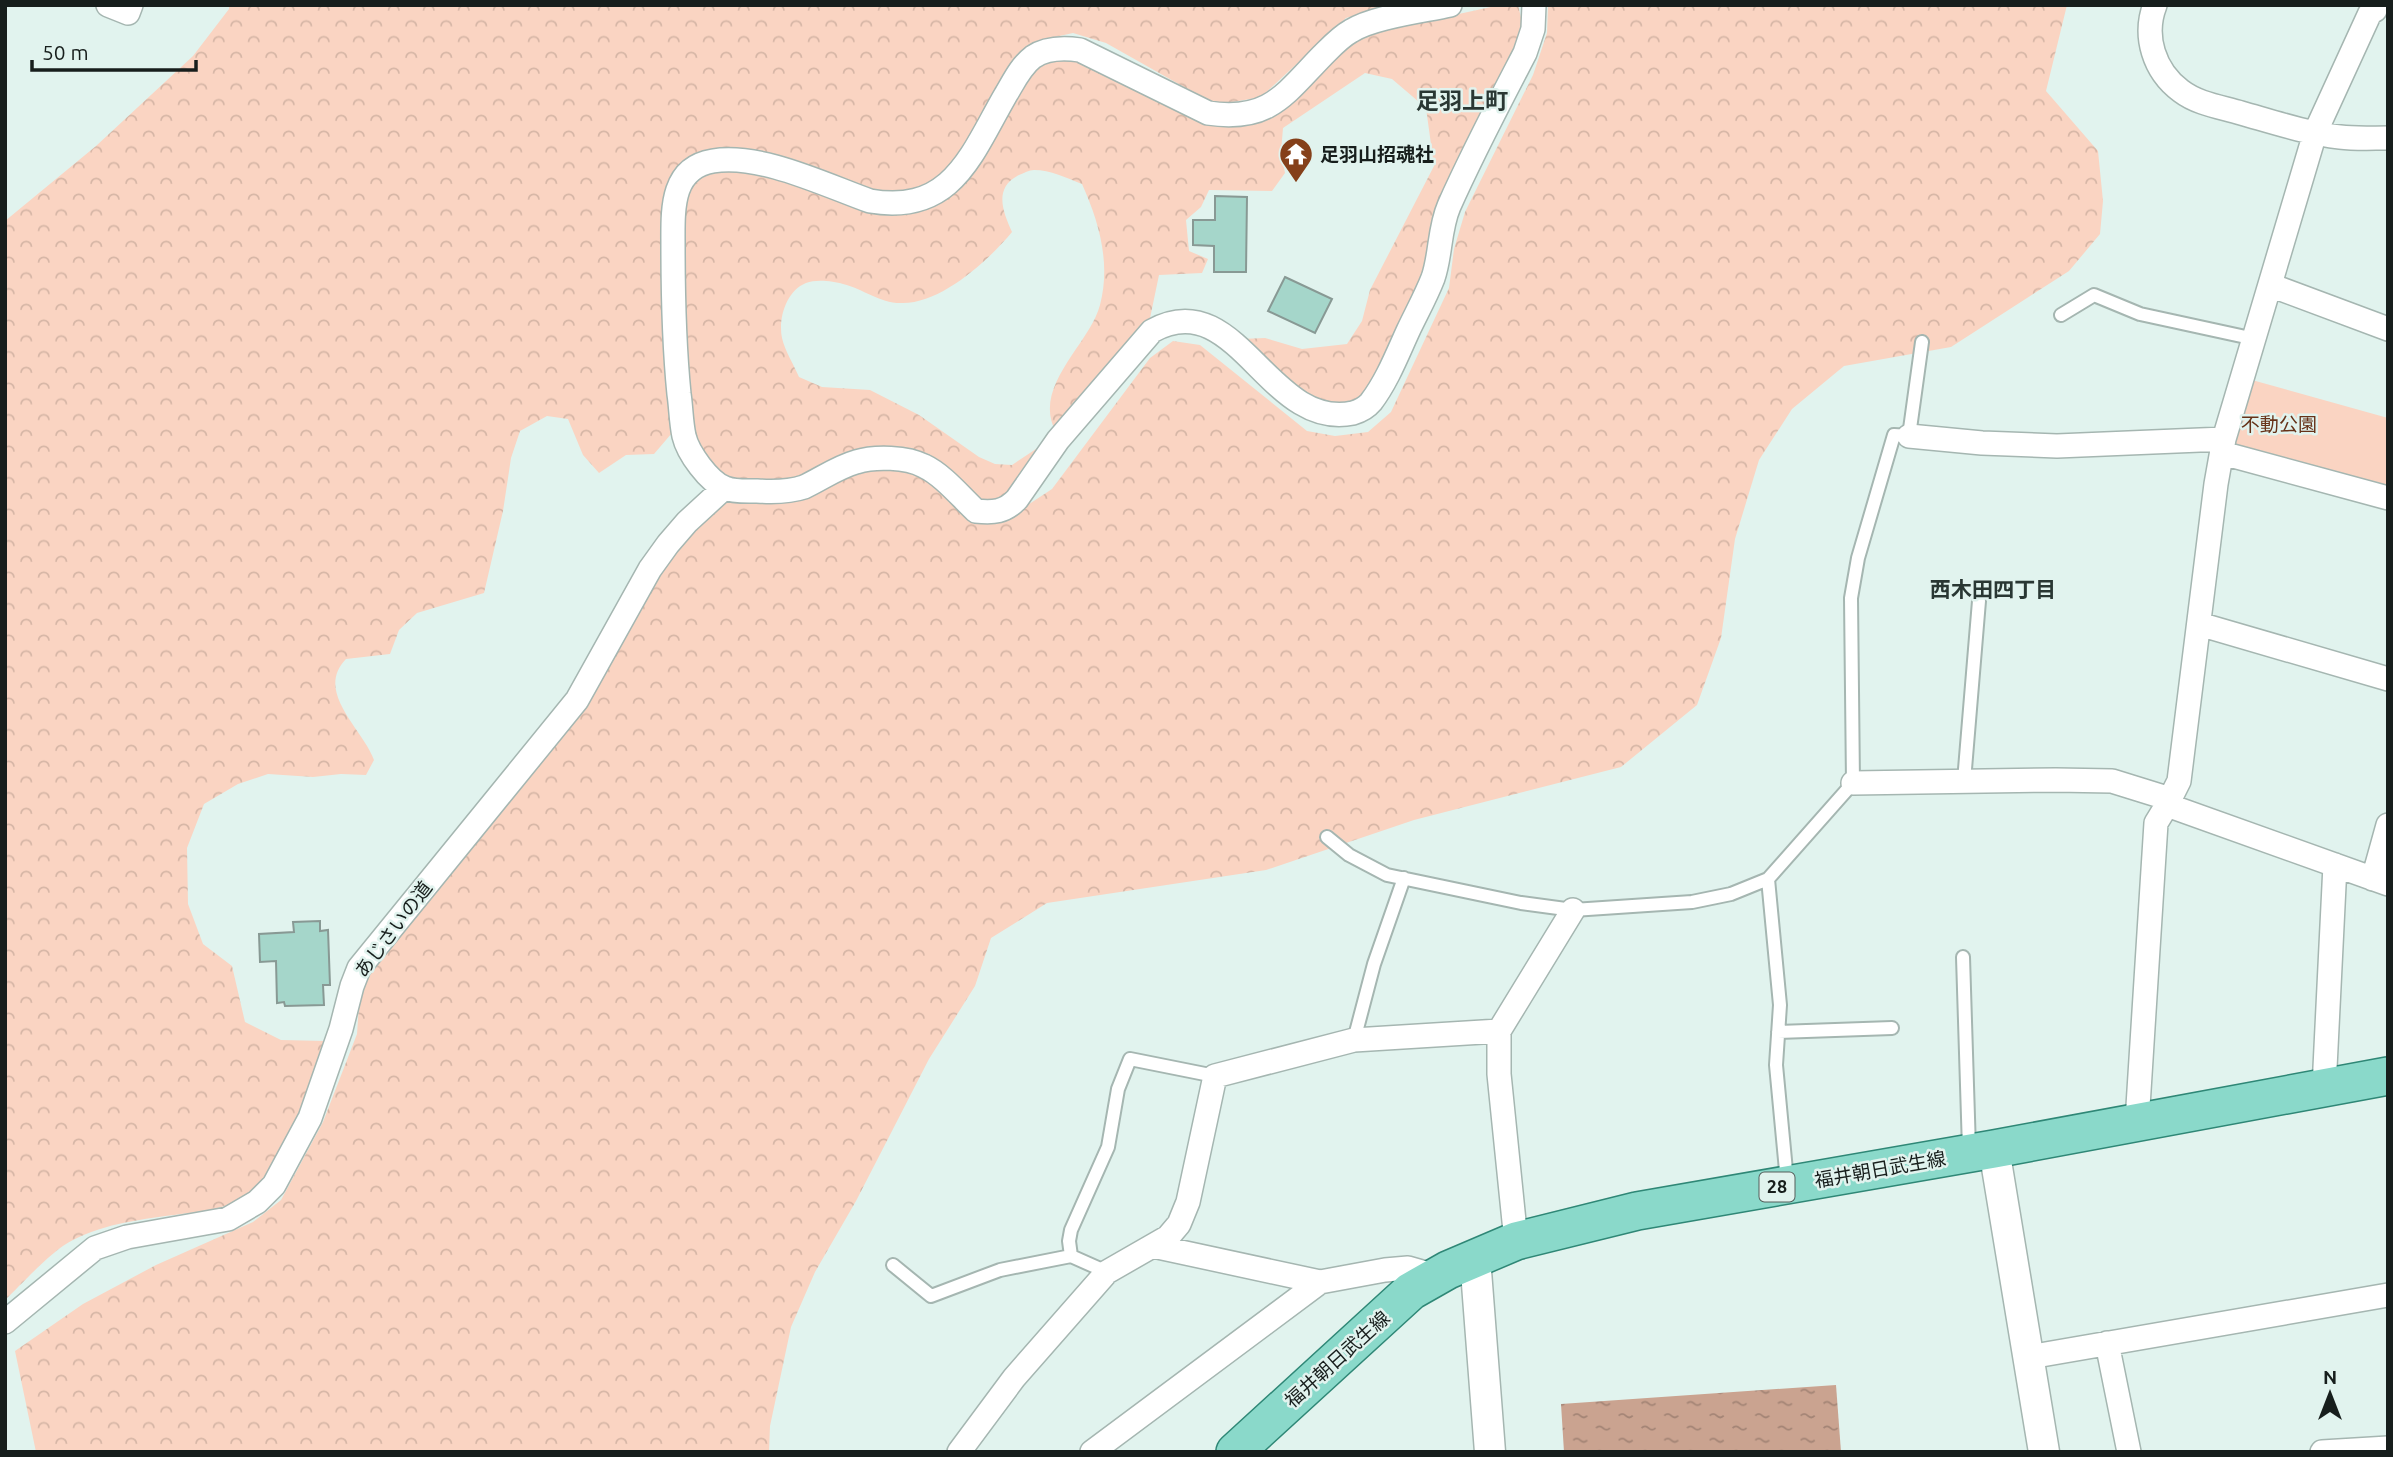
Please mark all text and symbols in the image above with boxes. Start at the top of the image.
scale bar [32,28,196,72]
text: 50 m [42,40,89,64]
district label: 足羽上町 [1416,88,1508,113]
temple icon: 足羽山招魂社 [1277,135,1315,184]
place label: 足羽山招魂社 [1320,143,1434,165]
park label: 不動公園 [2241,413,2317,435]
district label: 西木田四丁目 [1930,577,2056,601]
street label: あじさいの道 [350,877,436,981]
street label: 福井朝日武生線 [1813,1147,1947,1191]
road number: 28 [1760,1172,1795,1202]
street label: 福井朝日武生線 [1280,1306,1394,1412]
north arrow [2295,1359,2365,1429]
text: N [2323,1366,2337,1388]

